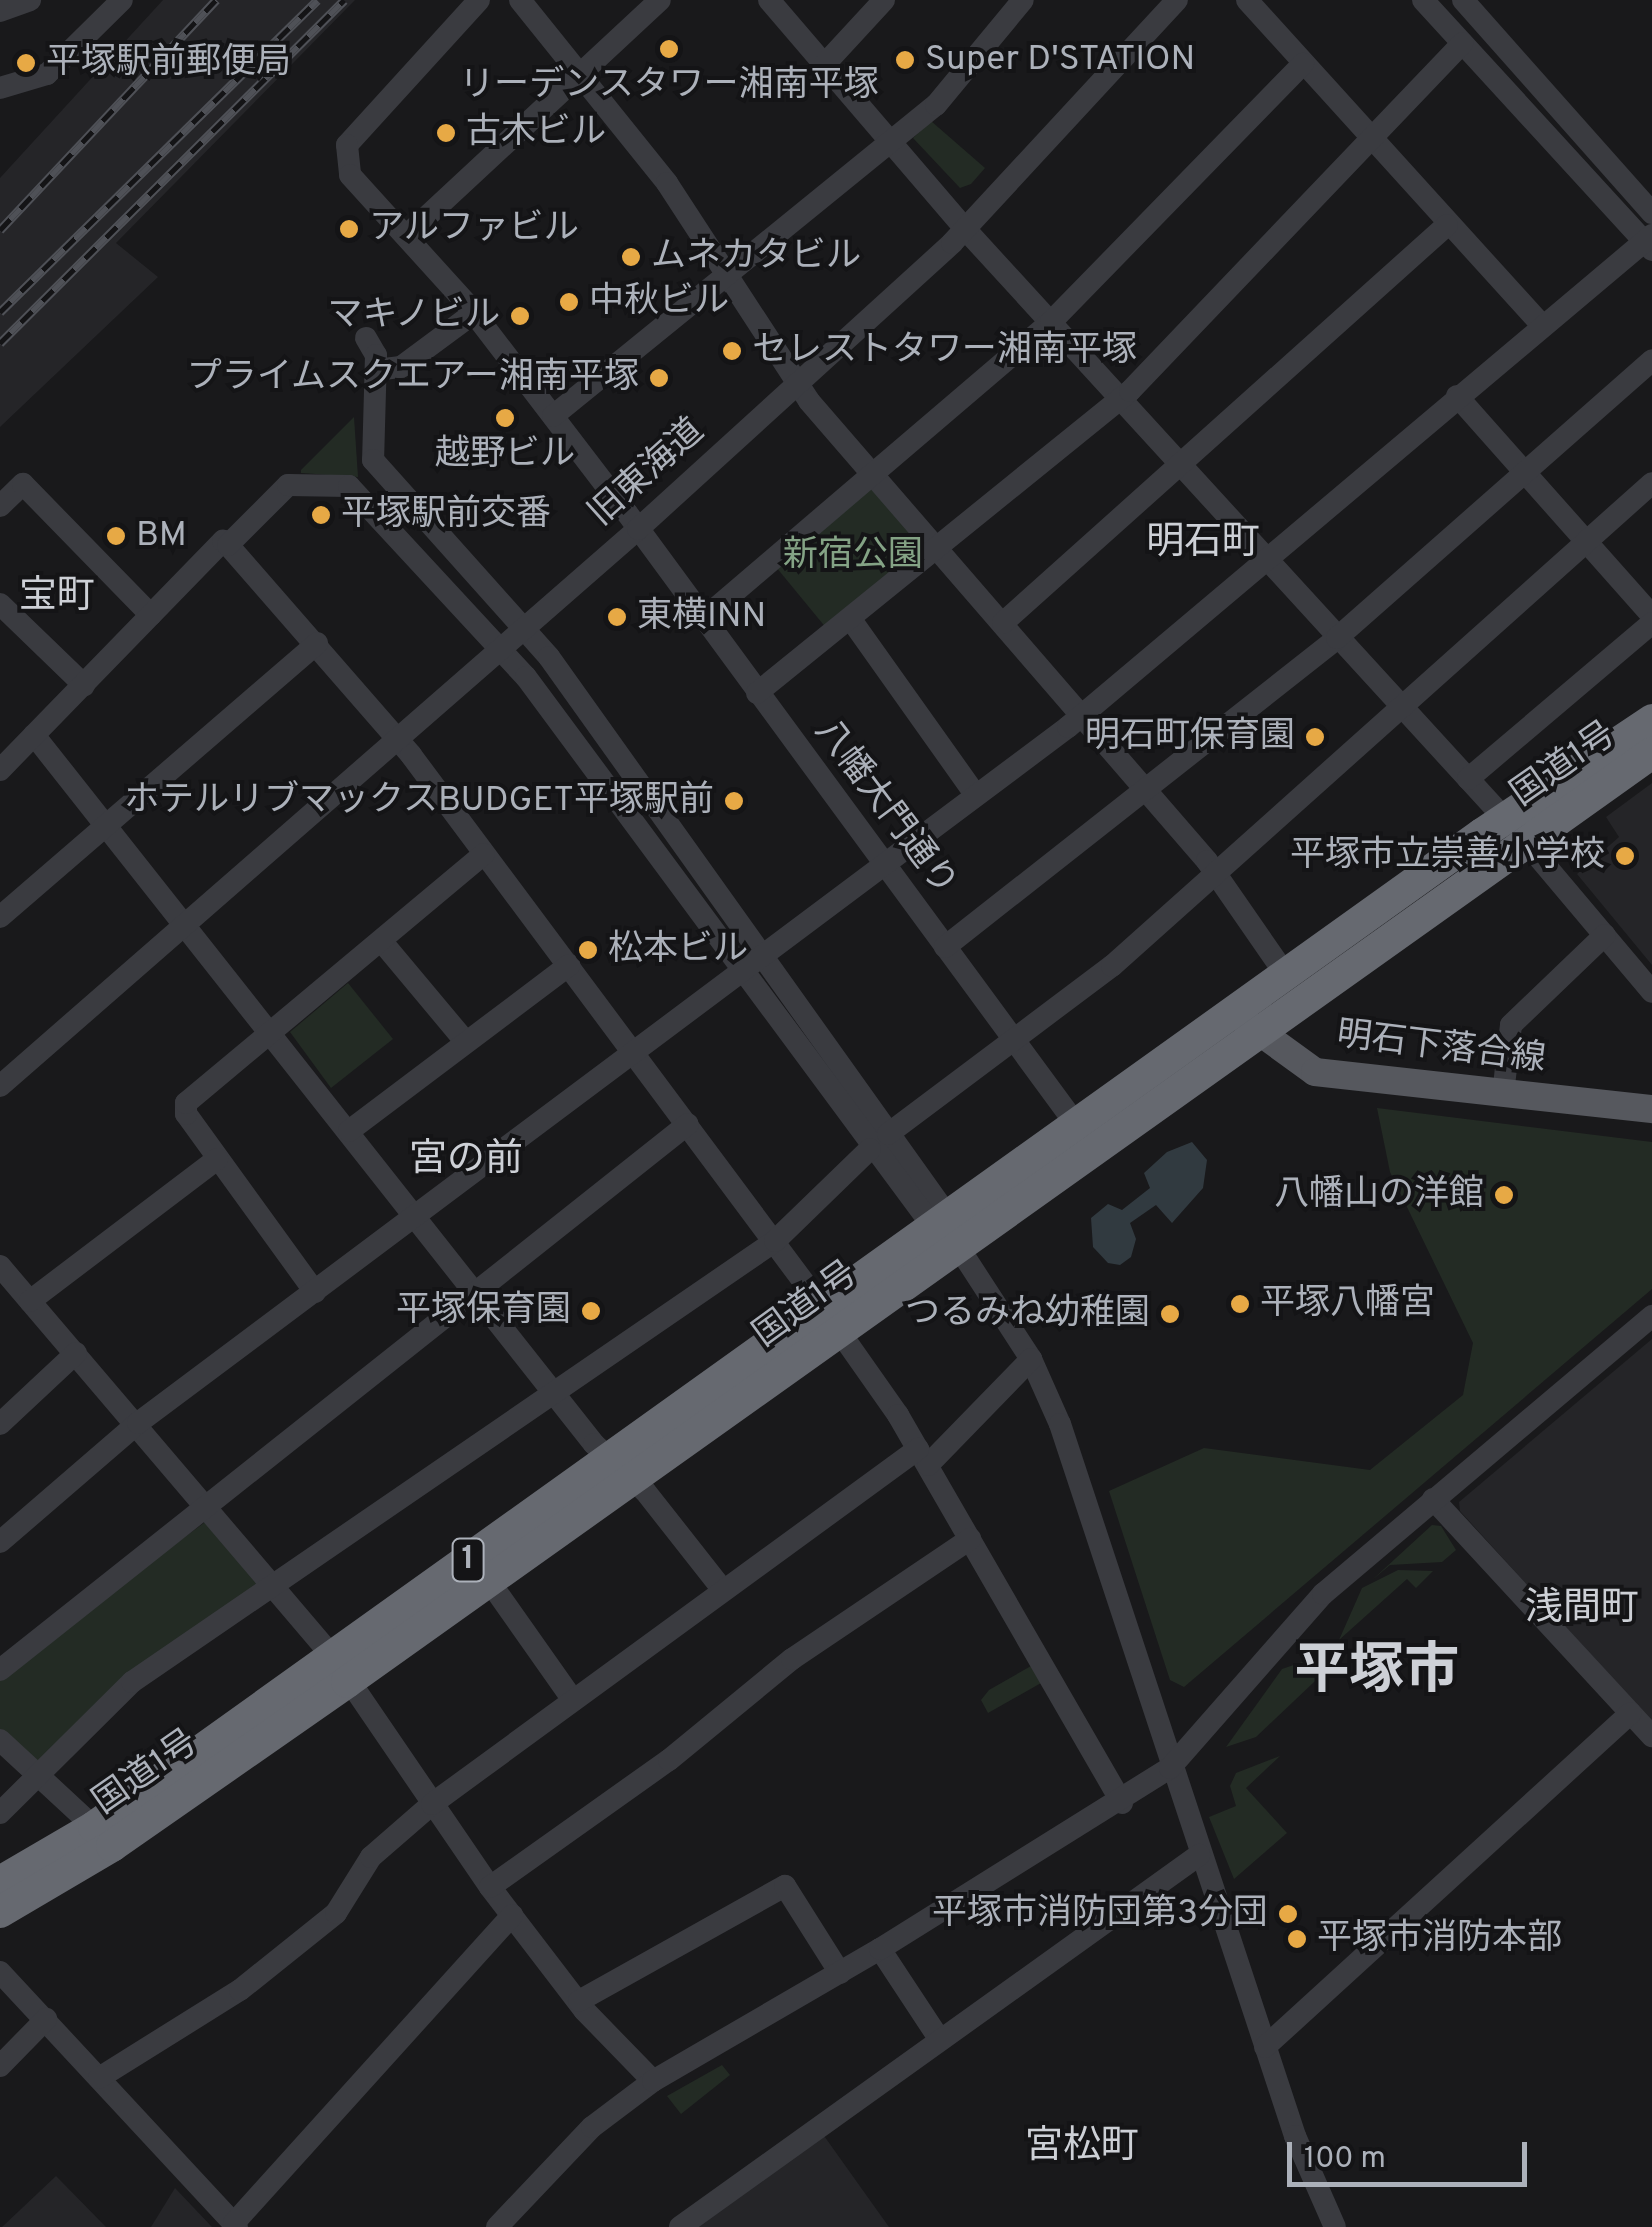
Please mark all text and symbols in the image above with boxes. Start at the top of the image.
marker: リーデンスタワー湘南平塚 [658,38,680,60]
place label: Super D'STATION [925,39,1195,81]
place label: 平塚駅前郵便局 [46,42,291,84]
marker: Super D'STATION [894,49,916,71]
marker: 平塚駅前郵便局 [15,52,37,74]
place label: リーデンスタワー湘南平塚 [459,65,879,107]
place label: 古木ビル [466,112,606,154]
marker: 古木ビル [435,122,457,144]
place label: アルファビル [369,208,579,250]
marker: アルファビル [338,218,360,240]
place label: ムネカタビル [651,236,861,278]
marker: ムネカタビル [620,246,642,268]
place label: 中秋ビル [589,281,729,323]
marker: 中秋ビル [558,291,580,313]
place label: マキノビル [325,295,500,337]
marker: マキノビル [509,305,531,327]
place label: セレストタワー湘南平塚 [752,330,1137,372]
marker: セレストタワー湘南平塚 [721,340,743,362]
place label: プライムスクエアー湘南平塚 [186,357,639,399]
marker: プライムスクエアー湘南平塚 [648,367,670,389]
marker: 越野ビル [494,407,516,429]
street label: 旧東海道 [581,411,713,535]
place label: 越野ビル [435,434,575,476]
place label: 平塚駅前交番 [341,494,551,536]
marker: 平塚駅前交番 [310,504,332,526]
place label: BM [136,515,187,557]
district label: 明石町 [1146,521,1260,567]
marker: BM [105,525,127,547]
park label: 新宿公園 [783,535,923,577]
district label: 宝町 [19,575,95,621]
place label: 東横INN [637,596,766,638]
marker: 東横INN [606,606,628,628]
street label: 八幡大門通り [805,712,965,904]
street label: 国道1号 [1504,714,1624,816]
place label: 明石町保育園 [1085,716,1295,758]
marker: 明石町保育園 [1304,726,1326,748]
place label: ホテルリブマックスBUDGET平塚駅前 [123,780,714,822]
marker: ホテルリブマックスBUDGET平塚駅前 [723,790,745,812]
place label: 平塚市立崇善小学校 [1290,835,1605,877]
marker: 平塚市立崇善小学校 [1614,845,1636,867]
place label: 松本ビル [608,929,748,971]
marker: 松本ビル [577,939,599,961]
street label: 明石下落合線 [1334,1014,1548,1082]
district label: 宮の前 [409,1138,523,1184]
place label: 八幡山の洋館 [1274,1174,1484,1216]
marker: 八幡山の洋館 [1493,1184,1515,1206]
street label: 国道1号 [746,1253,866,1357]
place label: 平塚八幡宮 [1260,1283,1435,1325]
place label: 平塚保育園 [396,1290,571,1332]
place label: つるみね幼稚園 [905,1293,1150,1335]
marker: 平塚八幡宮 [1229,1293,1251,1315]
marker: 平塚保育園 [580,1300,602,1322]
marker: つるみね幼稚園 [1159,1303,1181,1325]
road number: 1 [450,1533,486,1587]
district label: 浅間町 [1525,1587,1639,1633]
district label: 平塚市 [1295,1641,1459,1707]
street label: 国道1号 [86,1722,206,1824]
place label: 平塚市消防団第3分団 [932,1893,1268,1935]
marker: 平塚市消防団第3分団 [1277,1903,1299,1925]
place label: 平塚市消防本部 [1317,1918,1562,1960]
marker: 平塚市消防本部 [1286,1928,1308,1950]
scale bar [1292,2122,1532,2184]
district label: 宮松町 [1025,2125,1139,2171]
text: 100 m [1304,2141,1386,2178]

